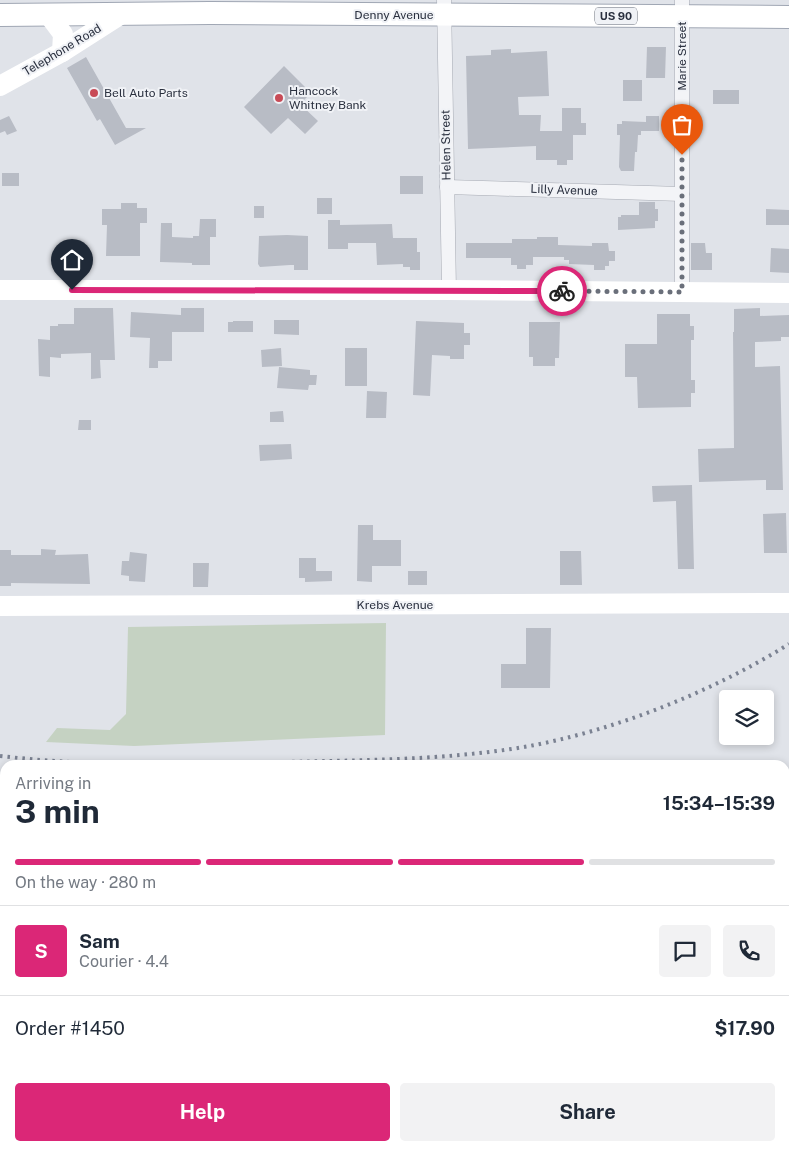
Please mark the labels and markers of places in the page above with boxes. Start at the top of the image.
place label: Hancock Whitney Bank [289,84,367,112]
place label: Bell Auto Parts [104,86,188,100]
marker: Bell Auto Parts [88,87,100,99]
marker: Hancock Whitney Bank [273,92,285,104]
pin [661,104,703,155]
pin [51,239,93,290]

